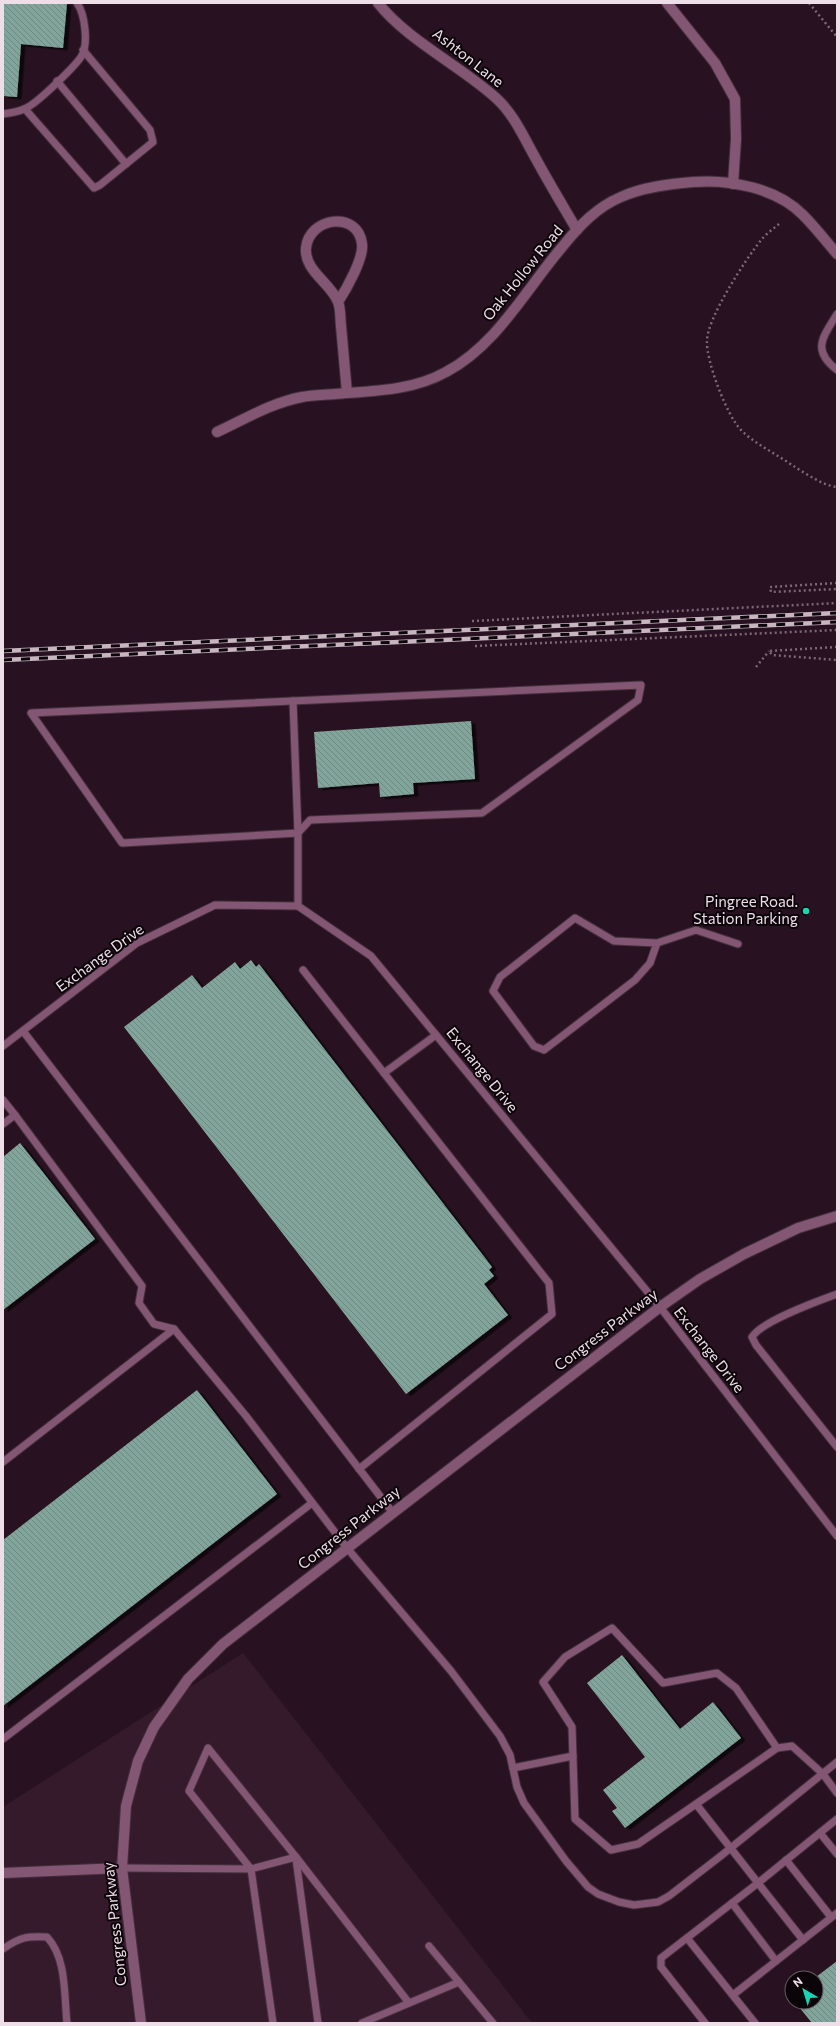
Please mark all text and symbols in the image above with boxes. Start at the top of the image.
street label: Ashton Lane [430,24,508,91]
street label: Oak Hollow Road [478,221,566,324]
place label: Pingree Road. Station Parking [693,892,798,927]
marker: Pingree Road. Station Parking [801,906,811,916]
street label: Exchange Drive [52,919,147,995]
street label: Exchange Drive [443,1023,523,1116]
street label: Congress Parkway [550,1284,661,1374]
street label: Exchange Drive [671,1303,749,1396]
street label: Congress Parkway [294,1482,403,1573]
street label: Congress Parkway [99,1861,129,1987]
north arrow [784,1970,824,2010]
text: N [790,1974,805,1989]

